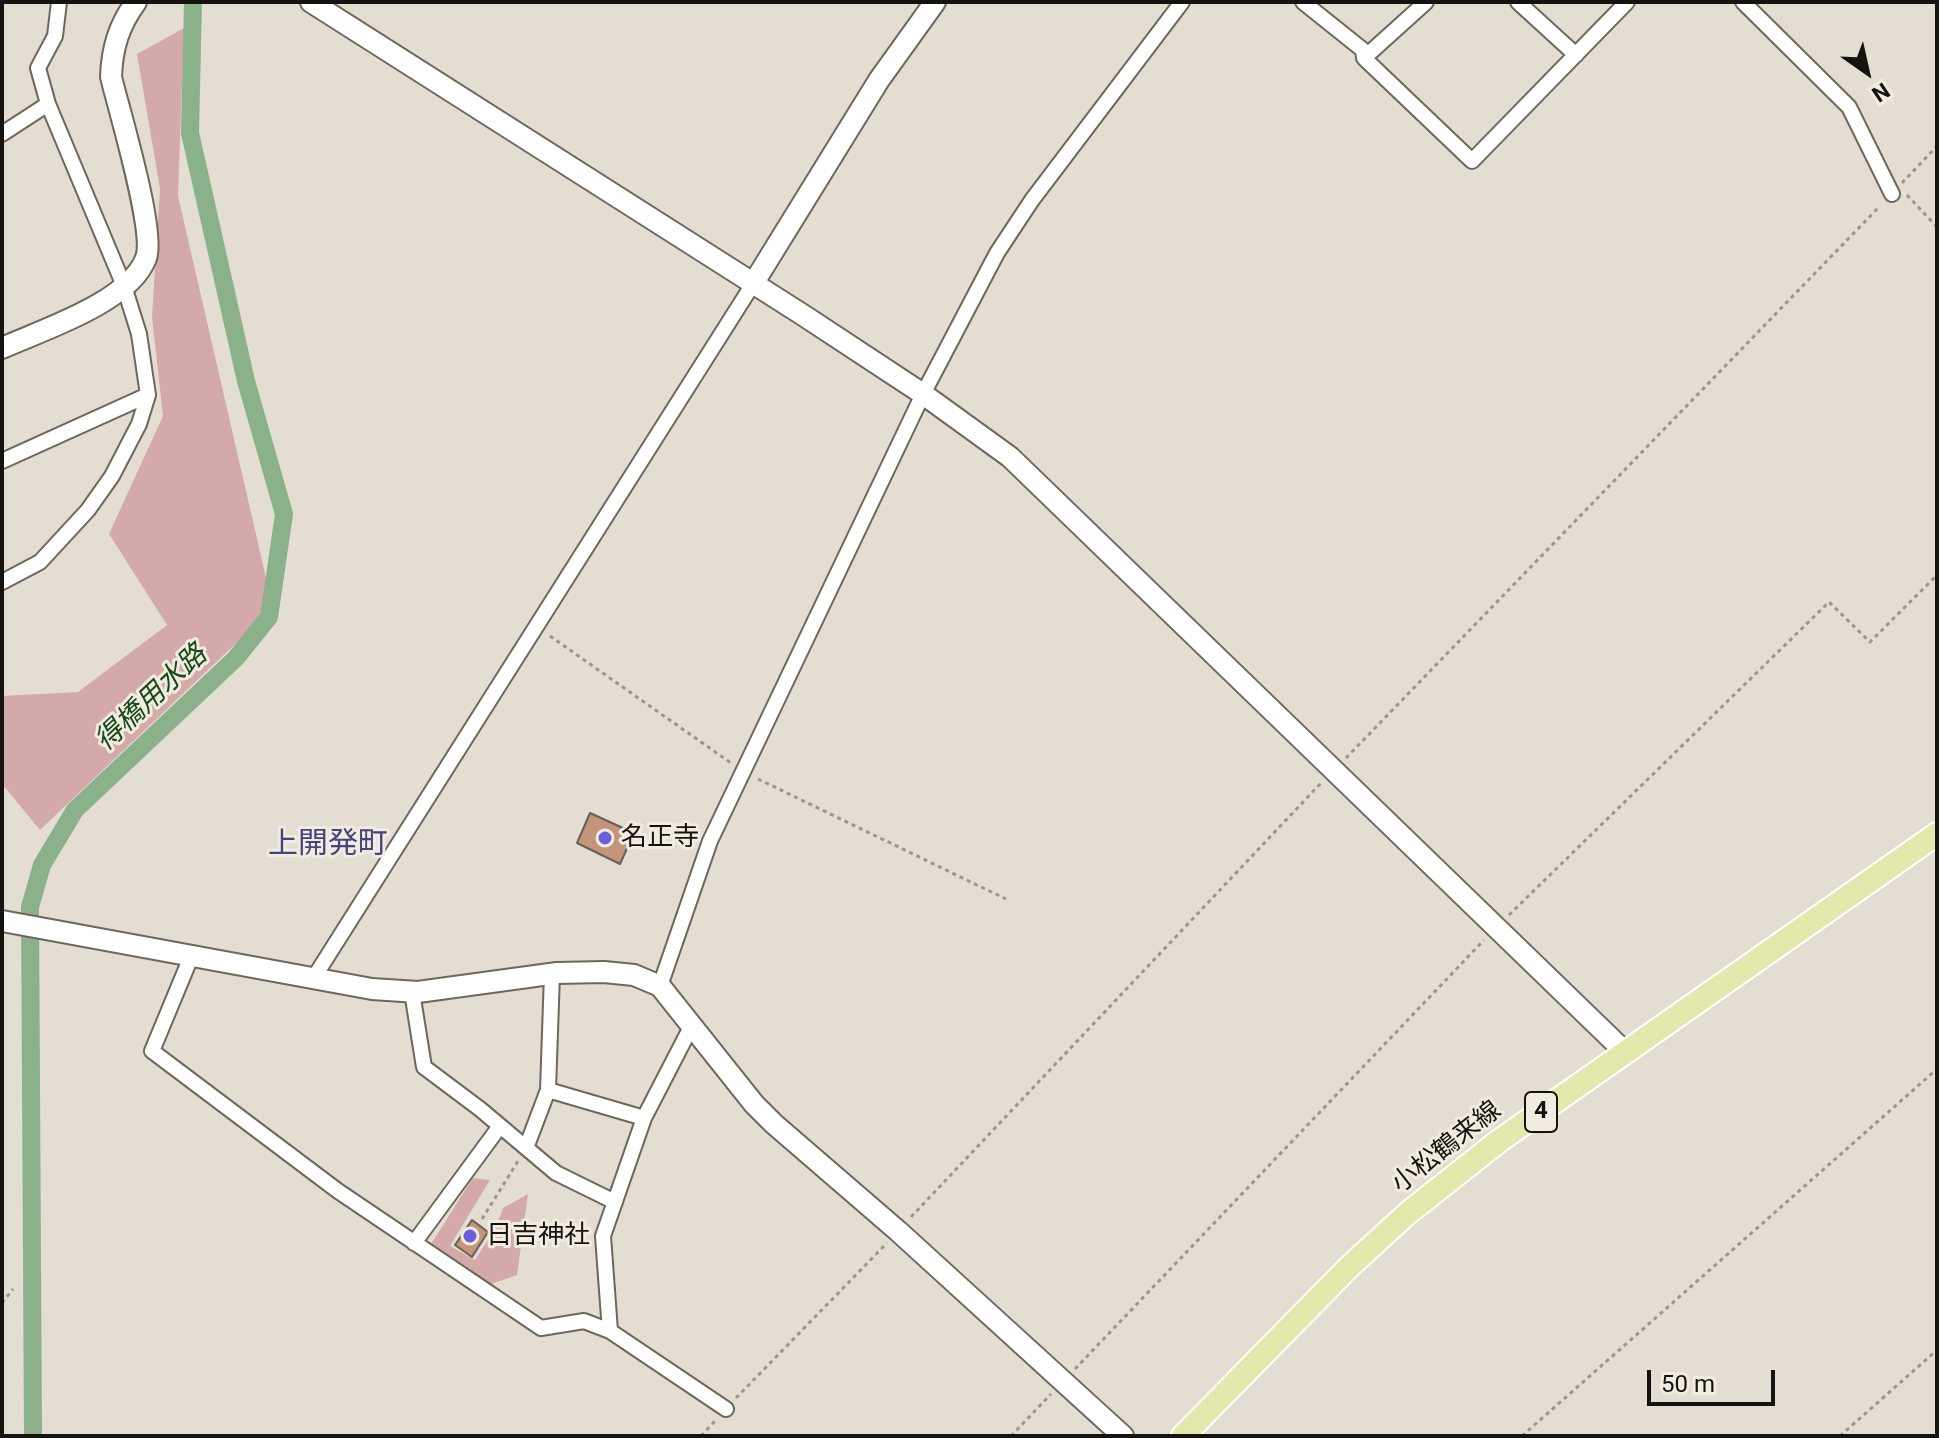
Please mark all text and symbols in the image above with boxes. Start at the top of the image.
north arrow [1827,32,1907,112]
text: N [1867,78,1894,107]
water label: 得橋用水路 [89,639,215,759]
place label: 名正寺 [621,822,699,854]
district label: 上開発町 [268,827,388,863]
marker: 名正寺 [596,829,614,847]
road number: 4 [1525,1092,1557,1132]
street label: 小松鶴来線 [1386,1096,1508,1200]
place label: 日吉神社 [486,1220,590,1252]
marker: 日吉神社 [461,1227,479,1245]
scale bar [1651,1354,1779,1404]
text: 50 m [1661,1370,1715,1398]

